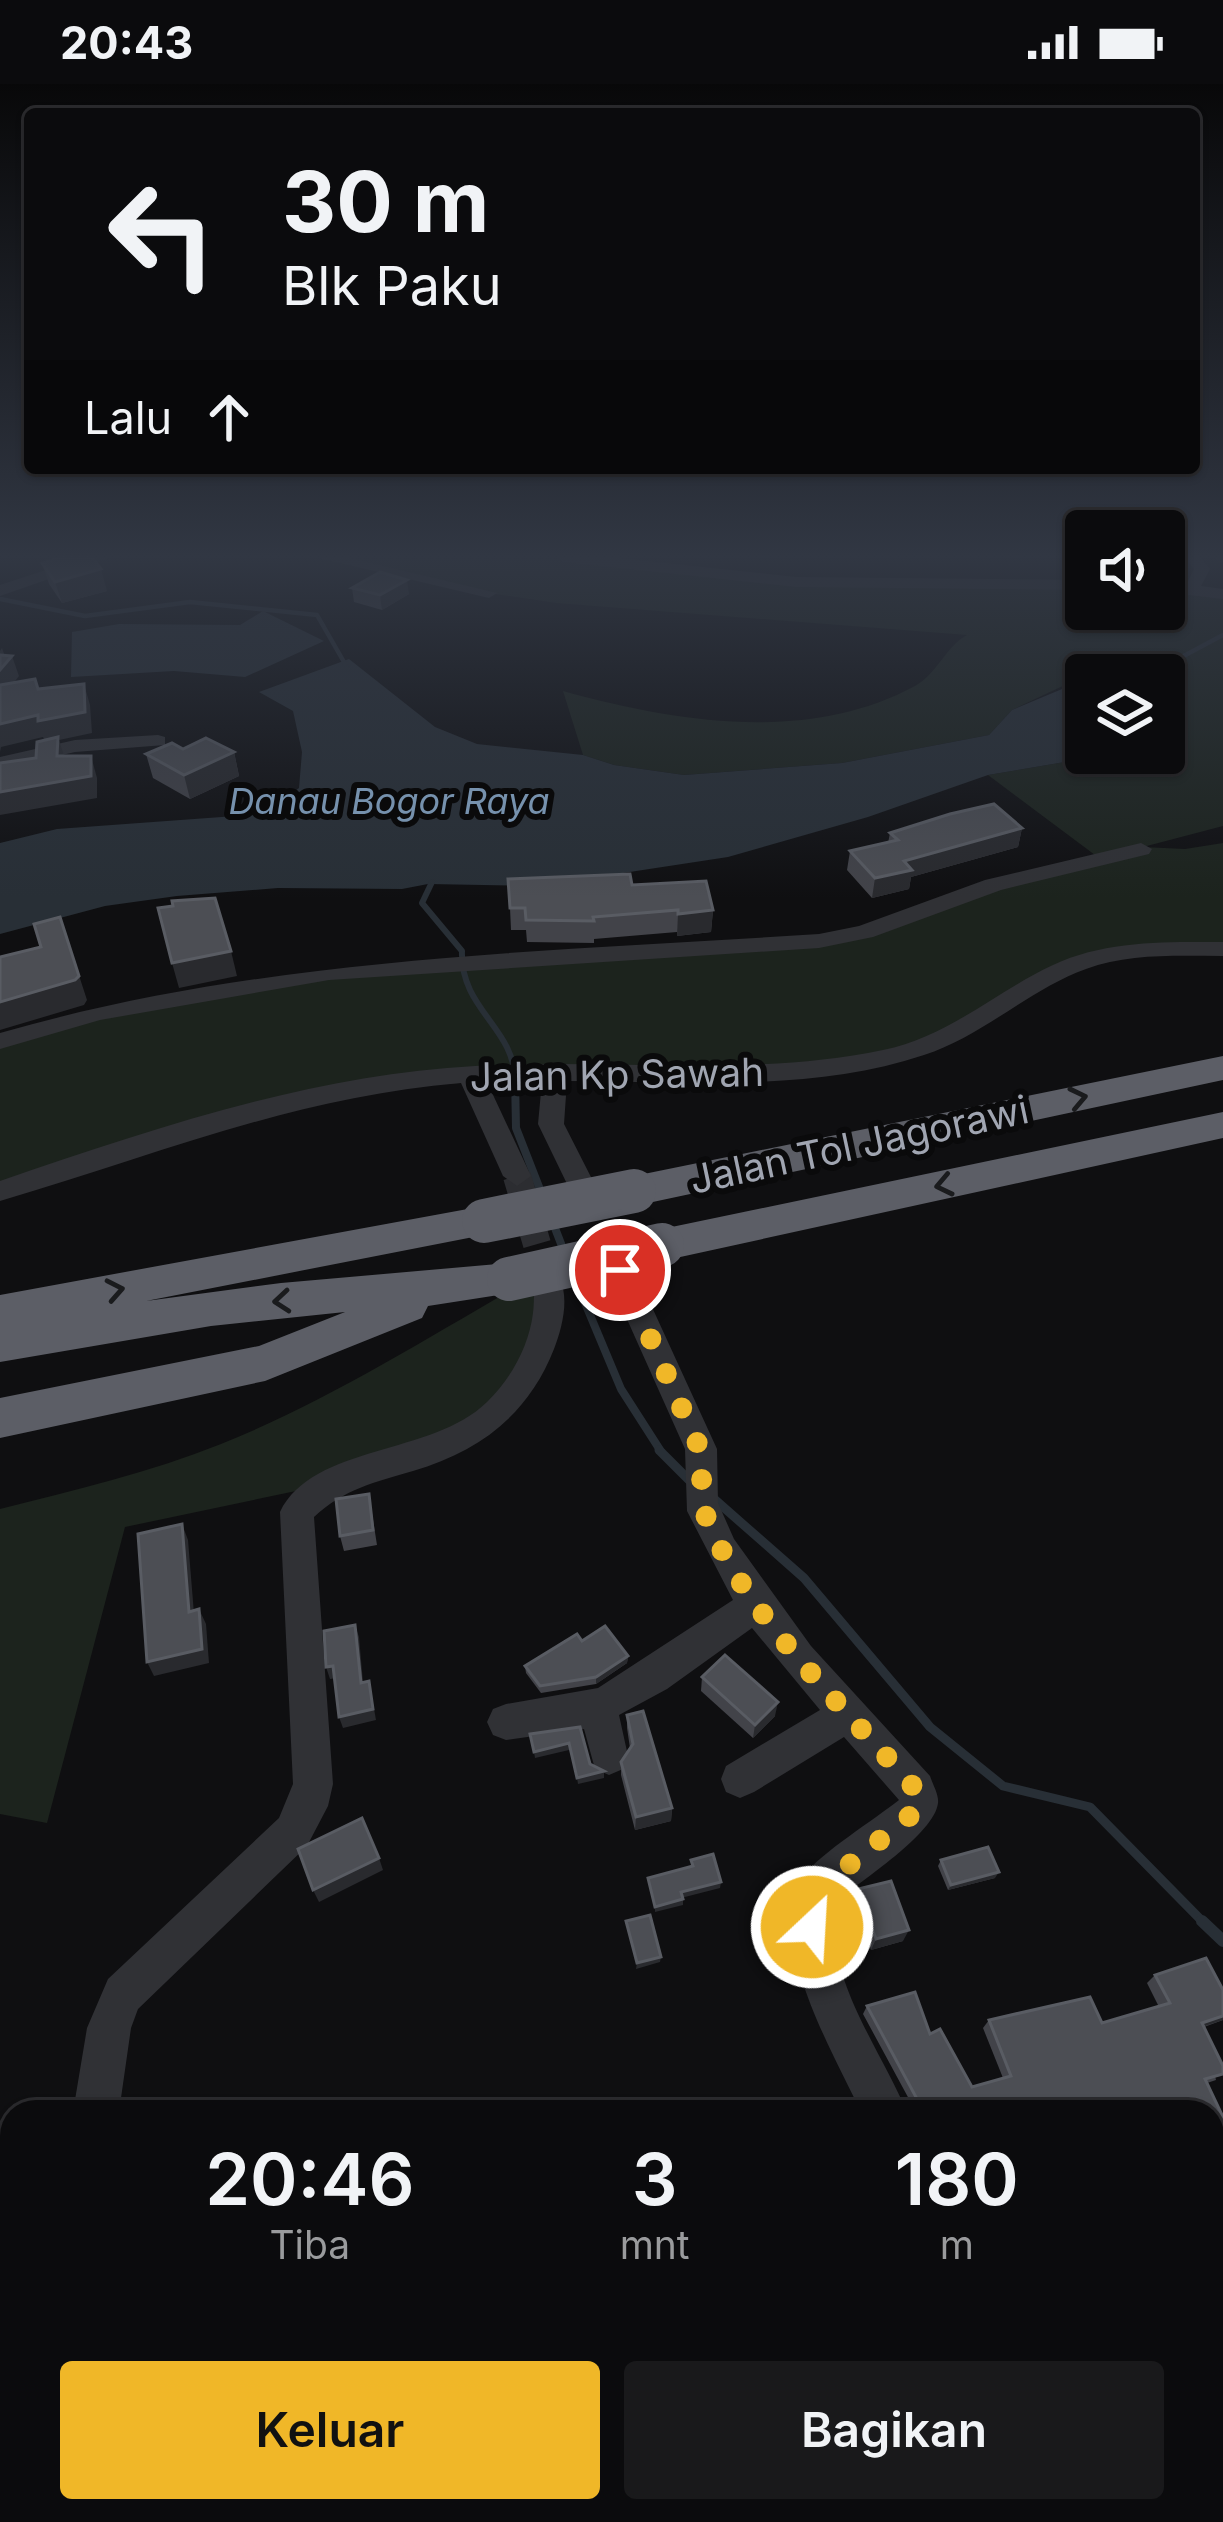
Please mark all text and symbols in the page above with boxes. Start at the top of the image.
text: 20:43 [60,15,193,70]
text: 30 m [282,151,489,252]
icon: left [84,156,240,312]
text: Blk Paku [282,253,502,318]
icon: ahead [196,384,262,450]
text: Lalu [84,390,172,445]
map controls [1065,510,1185,774]
button: sound [1065,510,1185,630]
button: layers [1065,654,1185,774]
water label: Danau Bogor Raya [228,779,550,823]
street label: Jalan Kp Sawah [469,1048,765,1100]
street label: Jalan Tol Jagorawi [685,1085,1033,1203]
one-way arrow [1068,1087,1088,1112]
one-way arrow [935,1171,955,1196]
pin [569,1219,671,1321]
icon: arrive [587,1237,653,1303]
one-way arrow [105,1278,125,1304]
one-way arrow [272,1288,291,1313]
position arrow [749,1864,875,1990]
text: 20:46 [205,2135,414,2222]
text: 3 [632,2135,678,2222]
text: 180 [895,2135,1019,2222]
text: Tiba [269,2221,350,2268]
text: mnt [620,2221,690,2268]
text: m [940,2221,974,2268]
button: Keluar [60,2361,600,2499]
button: Bagikan [624,2361,1164,2499]

